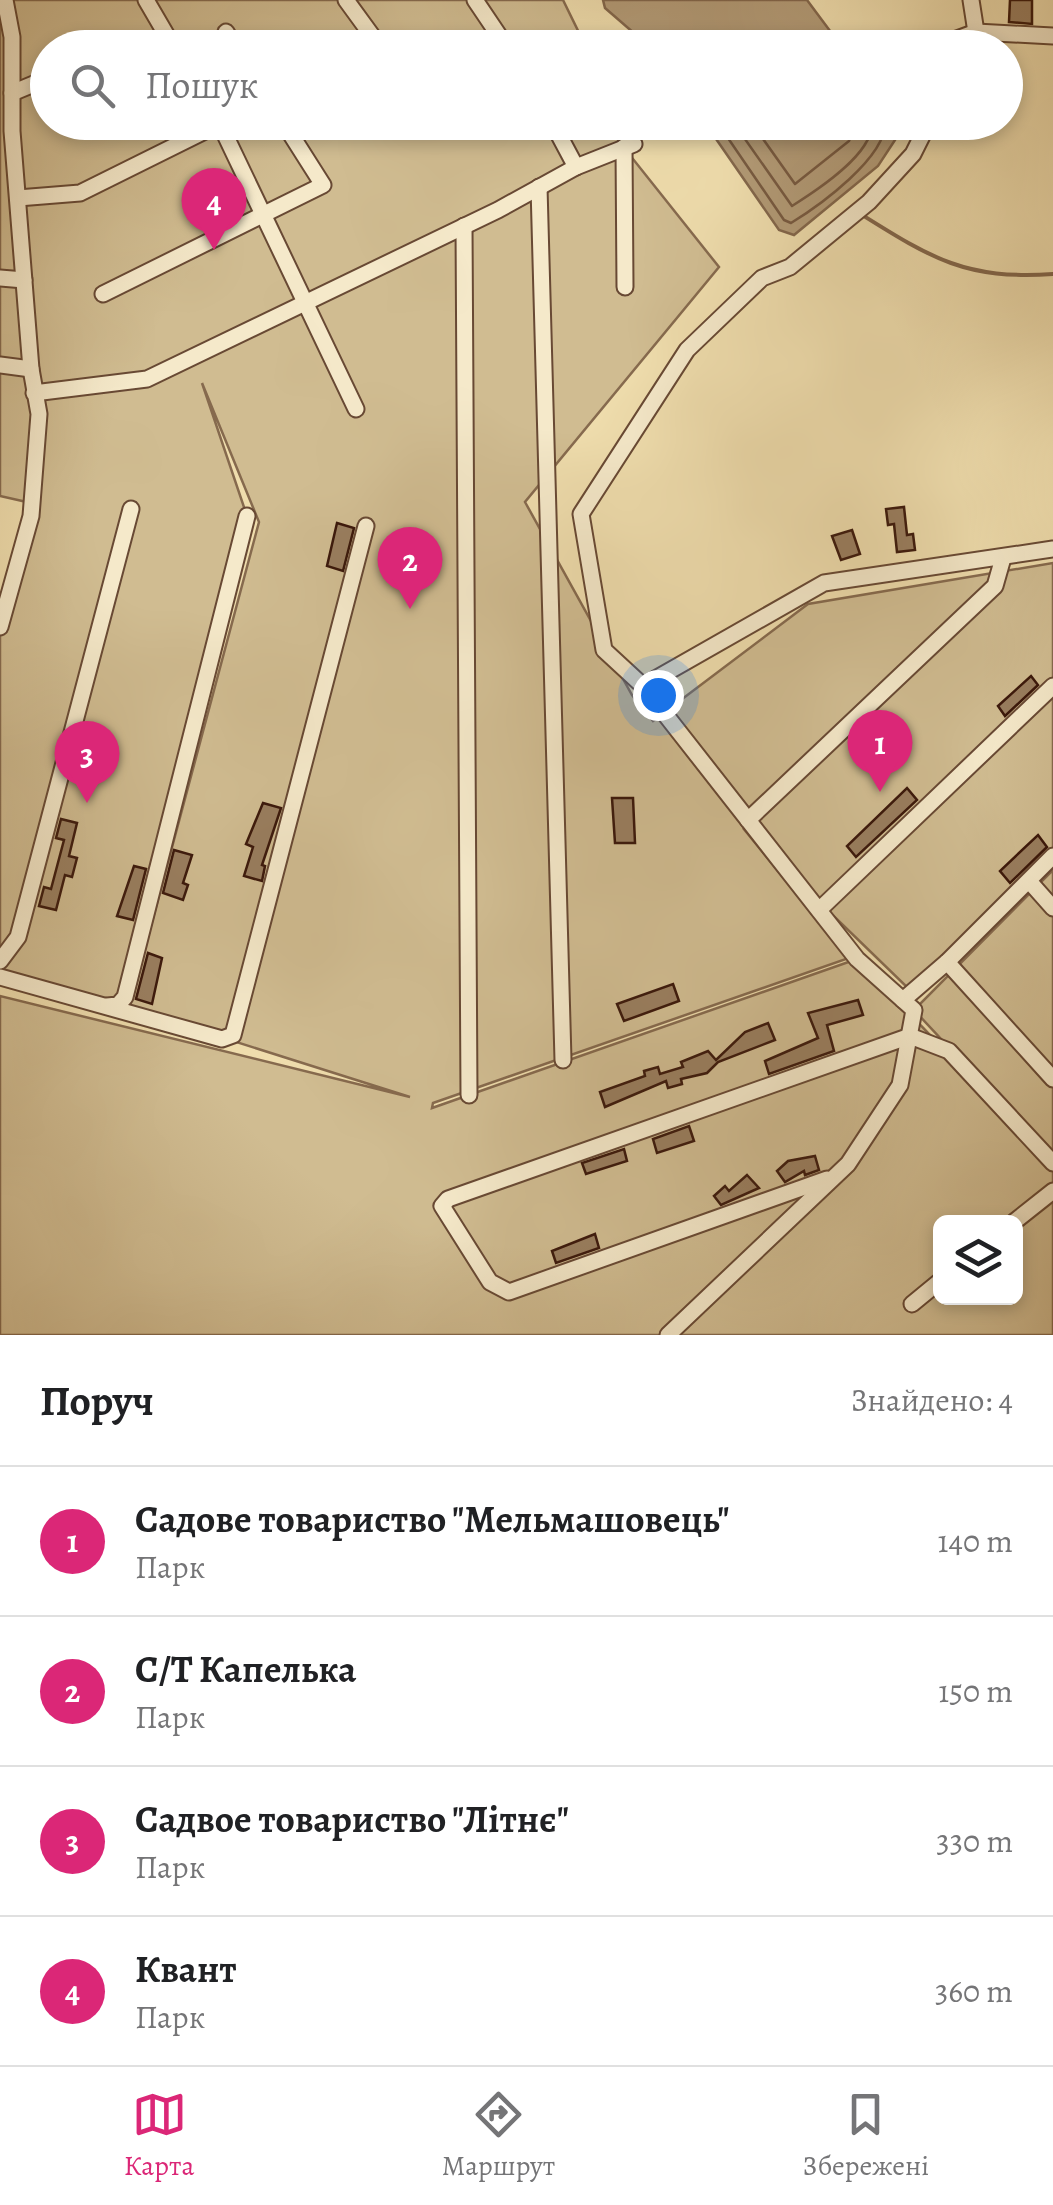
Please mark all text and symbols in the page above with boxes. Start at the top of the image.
search box [30,30,1023,140]
icon: search [65,58,120,113]
text: Пошук [145,59,258,111]
pin: 4 [182,168,246,250]
pin: 2 [378,526,442,609]
your location [633,670,684,721]
pin: 1 [848,710,912,792]
pin: 3 [54,720,120,803]
map controls [933,1215,1023,1305]
button: layers [933,1215,1023,1305]
text: Поруч [40,1372,154,1429]
text: Знайдено: 4 [851,1378,1013,1422]
text: Садове товариство "Мельмашовець" [135,1493,729,1545]
text: 1 [67,1519,78,1563]
text: 140 m [938,1519,1013,1563]
text: Парк [135,1545,205,1589]
text: С/Т Капелька [135,1643,356,1695]
text: 2 [65,1669,80,1713]
text: 150 m [938,1669,1013,1713]
text: Парк [135,1695,205,1739]
text: Садвое товариство "Літнє" [135,1793,569,1845]
text: 3 [66,1819,79,1863]
text: 330 m [936,1819,1013,1863]
text: Парк [135,1845,205,1889]
text: Квант [135,1943,237,1995]
text: 4 [65,1969,80,2013]
text: 360 m [935,1969,1013,2013]
text: Парк [135,1995,205,2039]
tab: Карта [124,2087,194,2185]
tab: Маршрут [442,2087,555,2185]
tab: Збережені [803,2087,929,2185]

